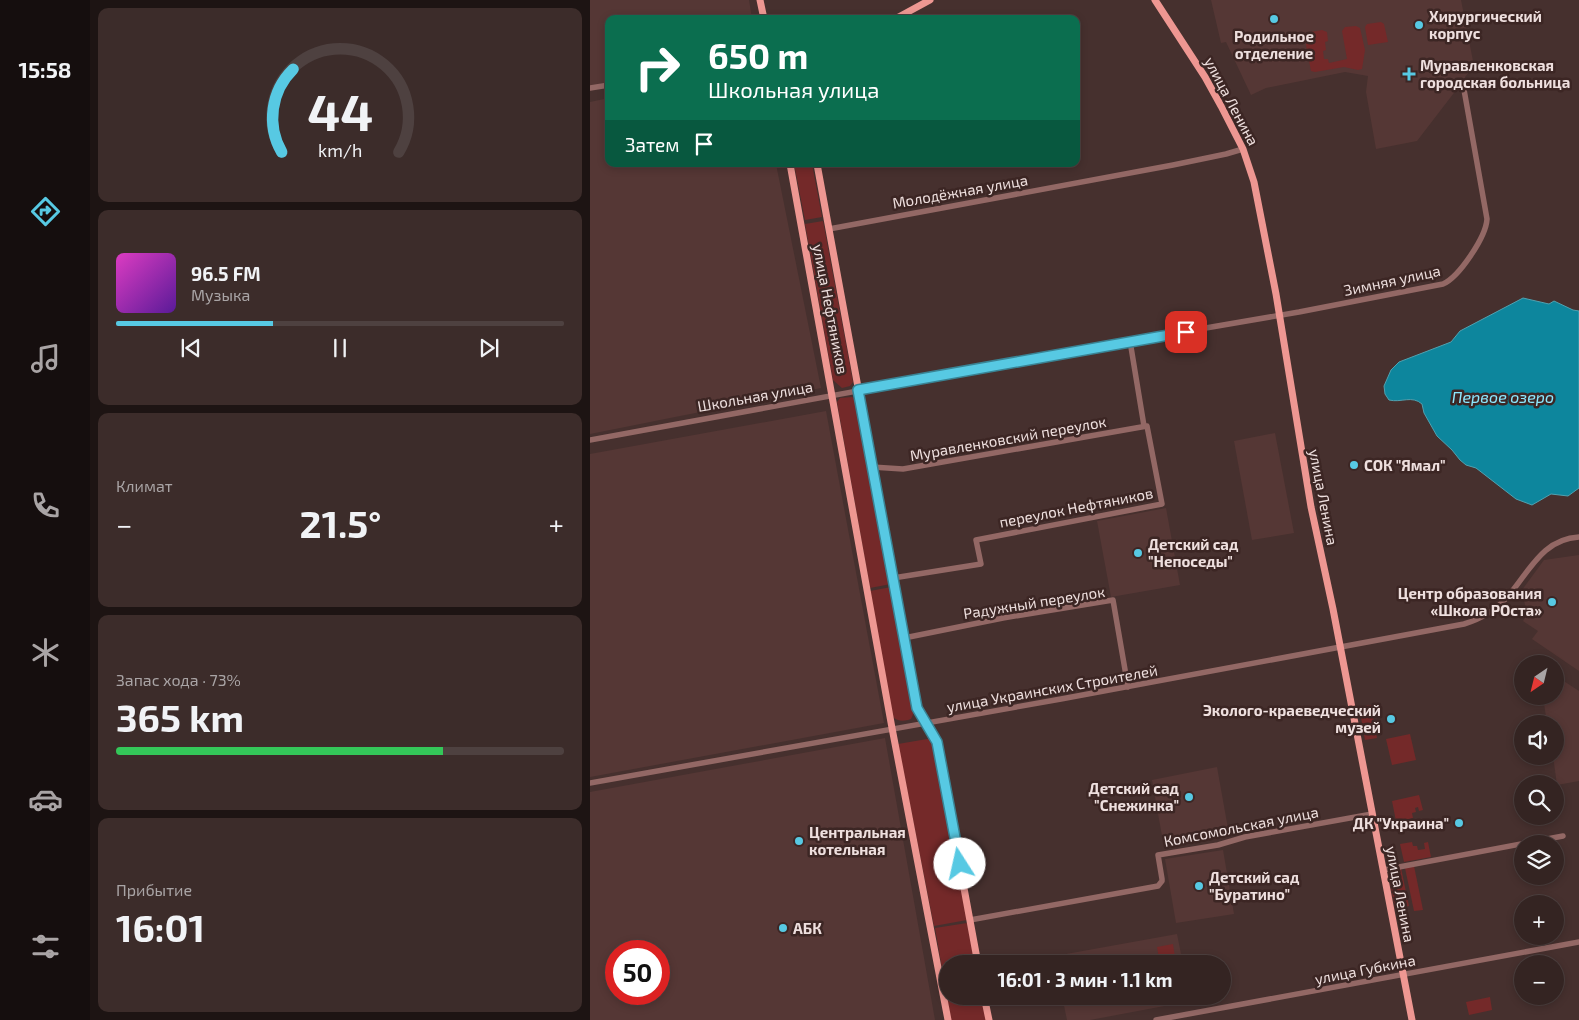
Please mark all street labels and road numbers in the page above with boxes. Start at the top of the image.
street label: улица Ленина [1200,54,1263,149]
street label: Молодёжная улица [891,170,1029,213]
street label: улица Нефтяников [809,242,852,376]
street label: Зимняя улица [1342,261,1442,300]
street label: Школьная улица [696,377,814,416]
street label: Муравленковский переулок [908,412,1108,465]
street label: улица Ленина [1305,447,1342,547]
street label: переулок Нефтяников [998,483,1155,532]
street label: Радужный переулок [962,582,1106,623]
street label: улица Украинских Строителей [945,661,1159,716]
street label: Комсомольская улица [1162,802,1320,851]
street label: улица Ленина [1382,844,1419,944]
street label: улица Губкина [1313,950,1417,989]

